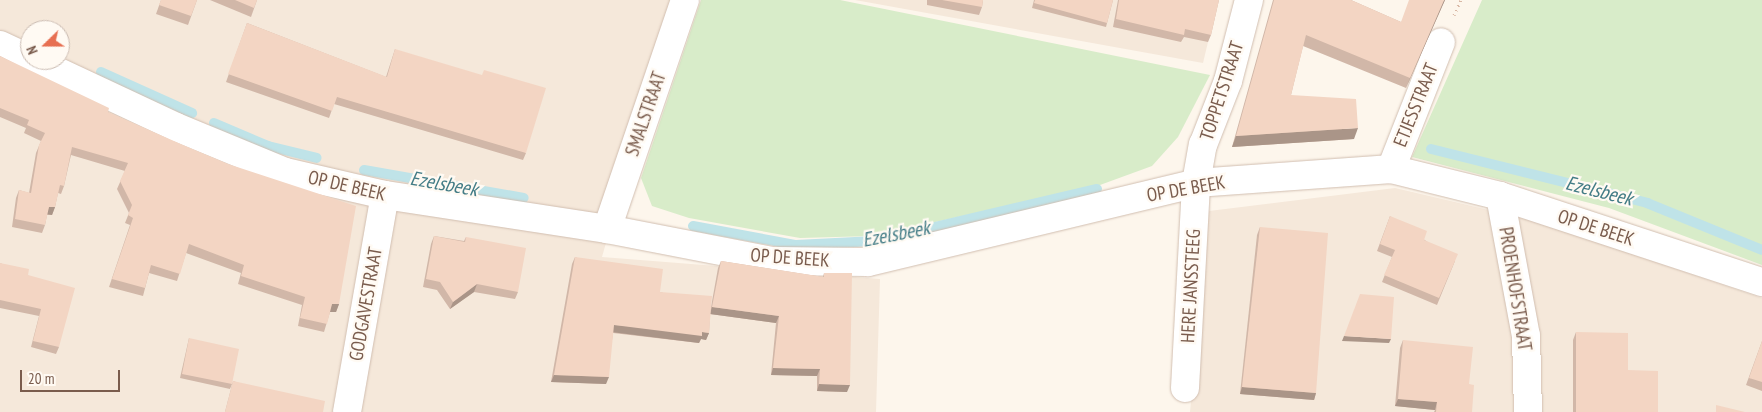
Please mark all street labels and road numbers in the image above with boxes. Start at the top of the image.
street label: TOPPETSTRAAT [1195,39,1249,143]
street label: ETJESSTRAAT [1389,60,1443,150]
street label: SMALSTRAAT [621,69,671,159]
street label: OP DE BEEK [306,166,388,206]
street label: OP DE BEEK [1145,171,1227,207]
street label: OP DE BEEK [1555,205,1637,251]
street label: PROENHOFSTRAAT [1494,225,1536,353]
street label: HERE JANSSTEEG [1177,229,1205,343]
street label: OP DE BEEK [749,244,831,272]
street label: GODGAVESTRAAT [345,245,387,363]

